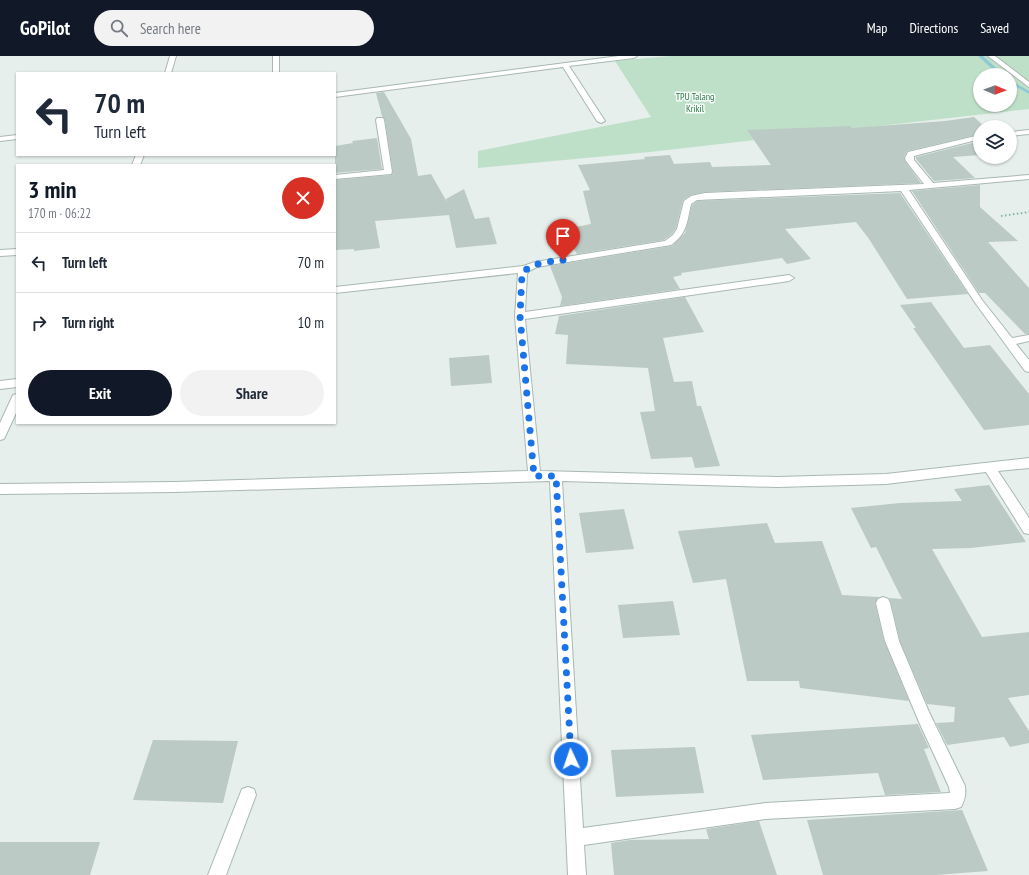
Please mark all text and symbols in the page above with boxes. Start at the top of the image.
search box [94,10,374,46]
text: GoPilot [20,16,70,40]
icon: search [108,17,130,39]
text: Search here [140,19,201,38]
text: Map [867,19,887,37]
text: Directions [909,19,958,37]
text: Saved [980,19,1009,37]
north arrow [973,68,1017,112]
map controls [973,68,1017,164]
text: 70 m [94,84,145,121]
icon: left [28,88,80,140]
park label: TPU Talang Krikil [676,90,714,115]
text: Turn left [94,120,146,143]
button: layers [973,120,1017,164]
text: 3 min [28,174,76,205]
button: close [282,177,324,219]
text: 170 m · 06:22 [28,205,91,222]
pin [546,219,580,260]
icon: arrive [552,225,574,247]
icon: left [28,252,50,274]
text: Turn left [62,253,107,272]
text: 70 m [298,253,324,272]
icon: right [28,312,50,334]
text: Turn right [62,313,114,332]
text: 10 m [298,313,324,332]
button: Exit [28,370,172,416]
button: Share [180,370,324,416]
position arrow [550,738,592,780]

